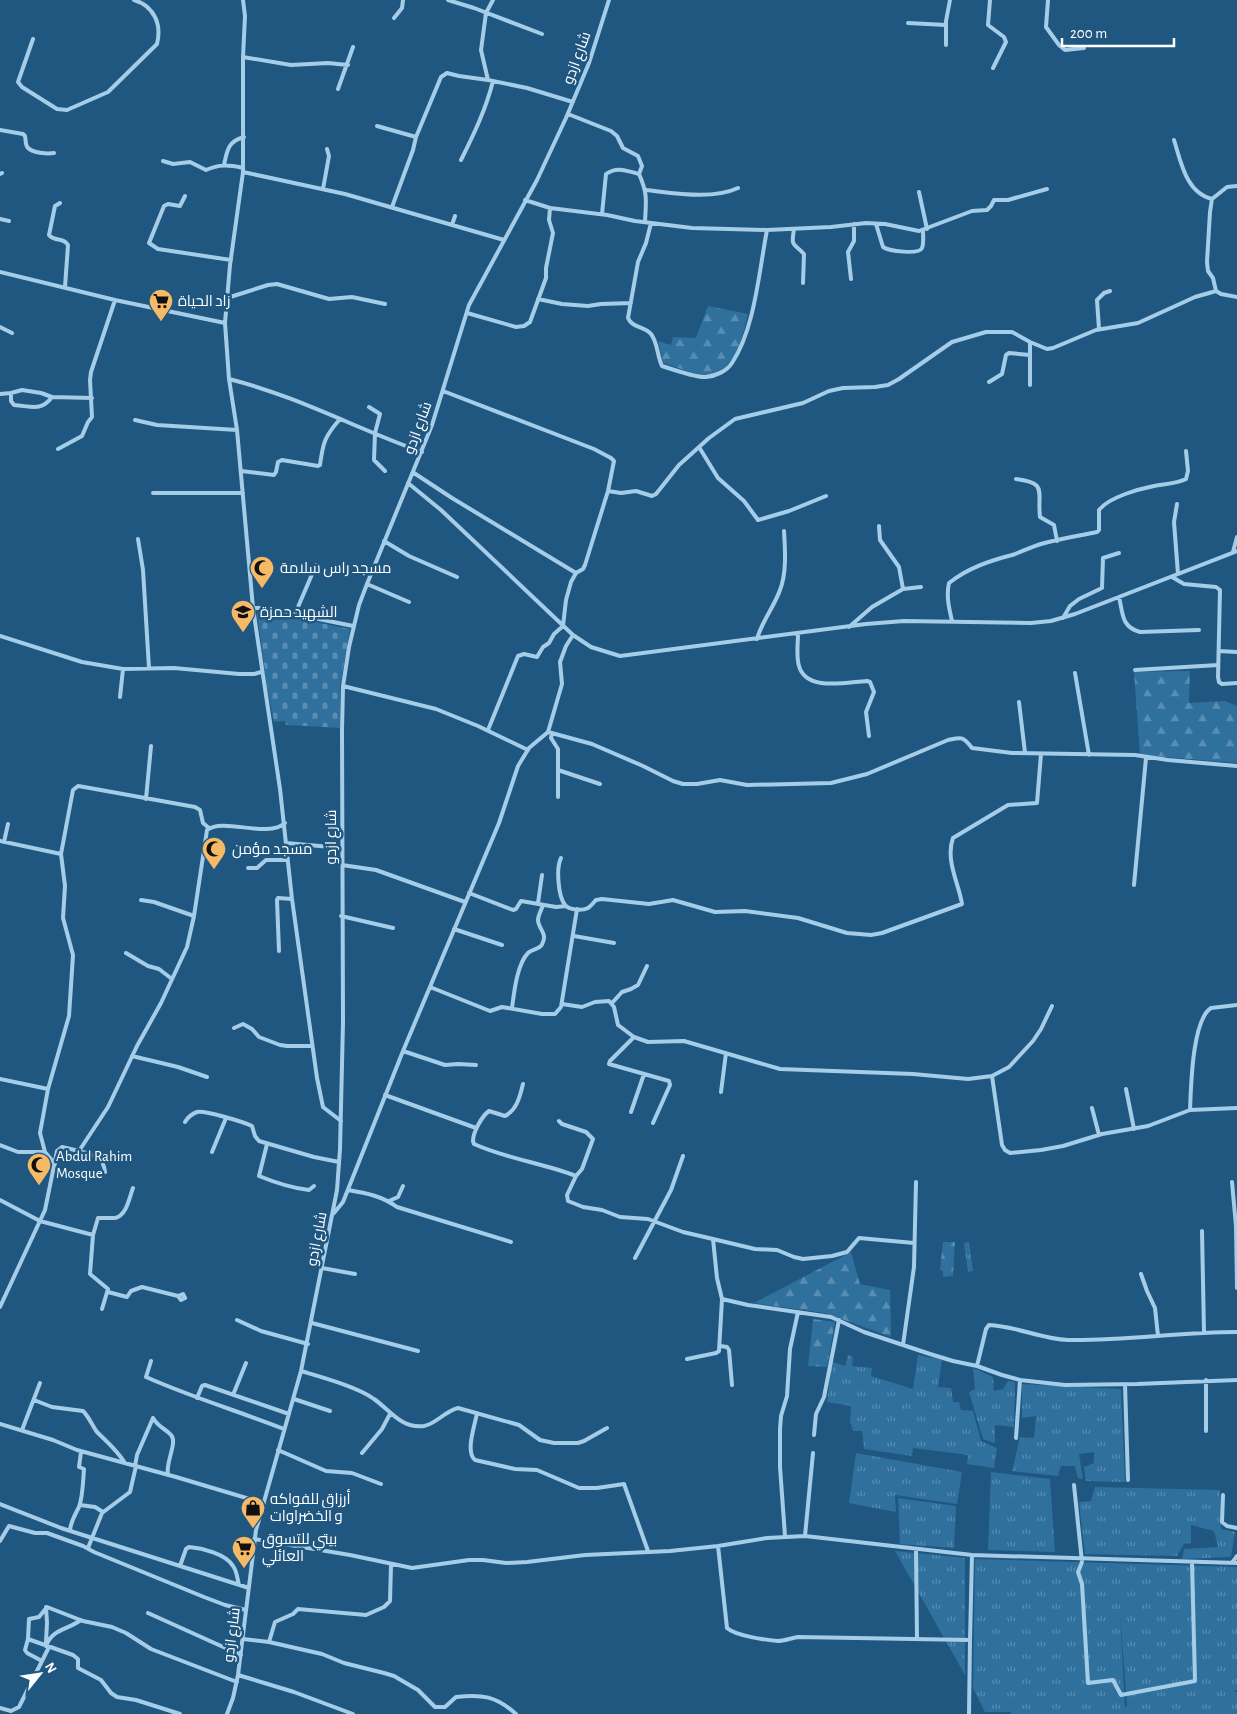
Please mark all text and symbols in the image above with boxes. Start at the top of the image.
scale bar [1062,15,1174,47]
text: 200 m [1070,26,1107,41]
street label: شارع ازدو [560,29,596,87]
supermarket icon: زاد الحياة [148,288,174,322]
place label: زاد الحياة [178,294,231,310]
street label: شارع ازدو [401,399,437,457]
mosque icon: مسجد راس سلامة [249,555,275,589]
place label: مسجد راس سلامة [280,561,391,578]
school or university icon: الشهيد حمزة [230,599,256,633]
place label: الشهيد حمزة [260,604,338,622]
street label: شارع ازدو [323,810,342,864]
mosque icon: مسجد مؤمن [201,836,227,870]
place label: مسجد مؤمن [232,842,313,859]
place label: Abdul Rahim Mosque [56,1149,132,1181]
mosque icon: Abdul Rahim Mosque [26,1152,52,1186]
street label: شارع ازدو [303,1210,333,1268]
place label: أرزاق للفواكه و الخضراوات [270,1489,350,1525]
shop icon: أرزاق للفواكه و الخضراوات [240,1495,266,1529]
place label: بيتي للتسوق العائلي [262,1532,337,1568]
supermarket icon: بيتي للتسوق العائلي [231,1535,257,1569]
street label: شارع ازدو [220,1607,246,1664]
north arrow [15,1649,65,1699]
text: N [42,1660,59,1676]

